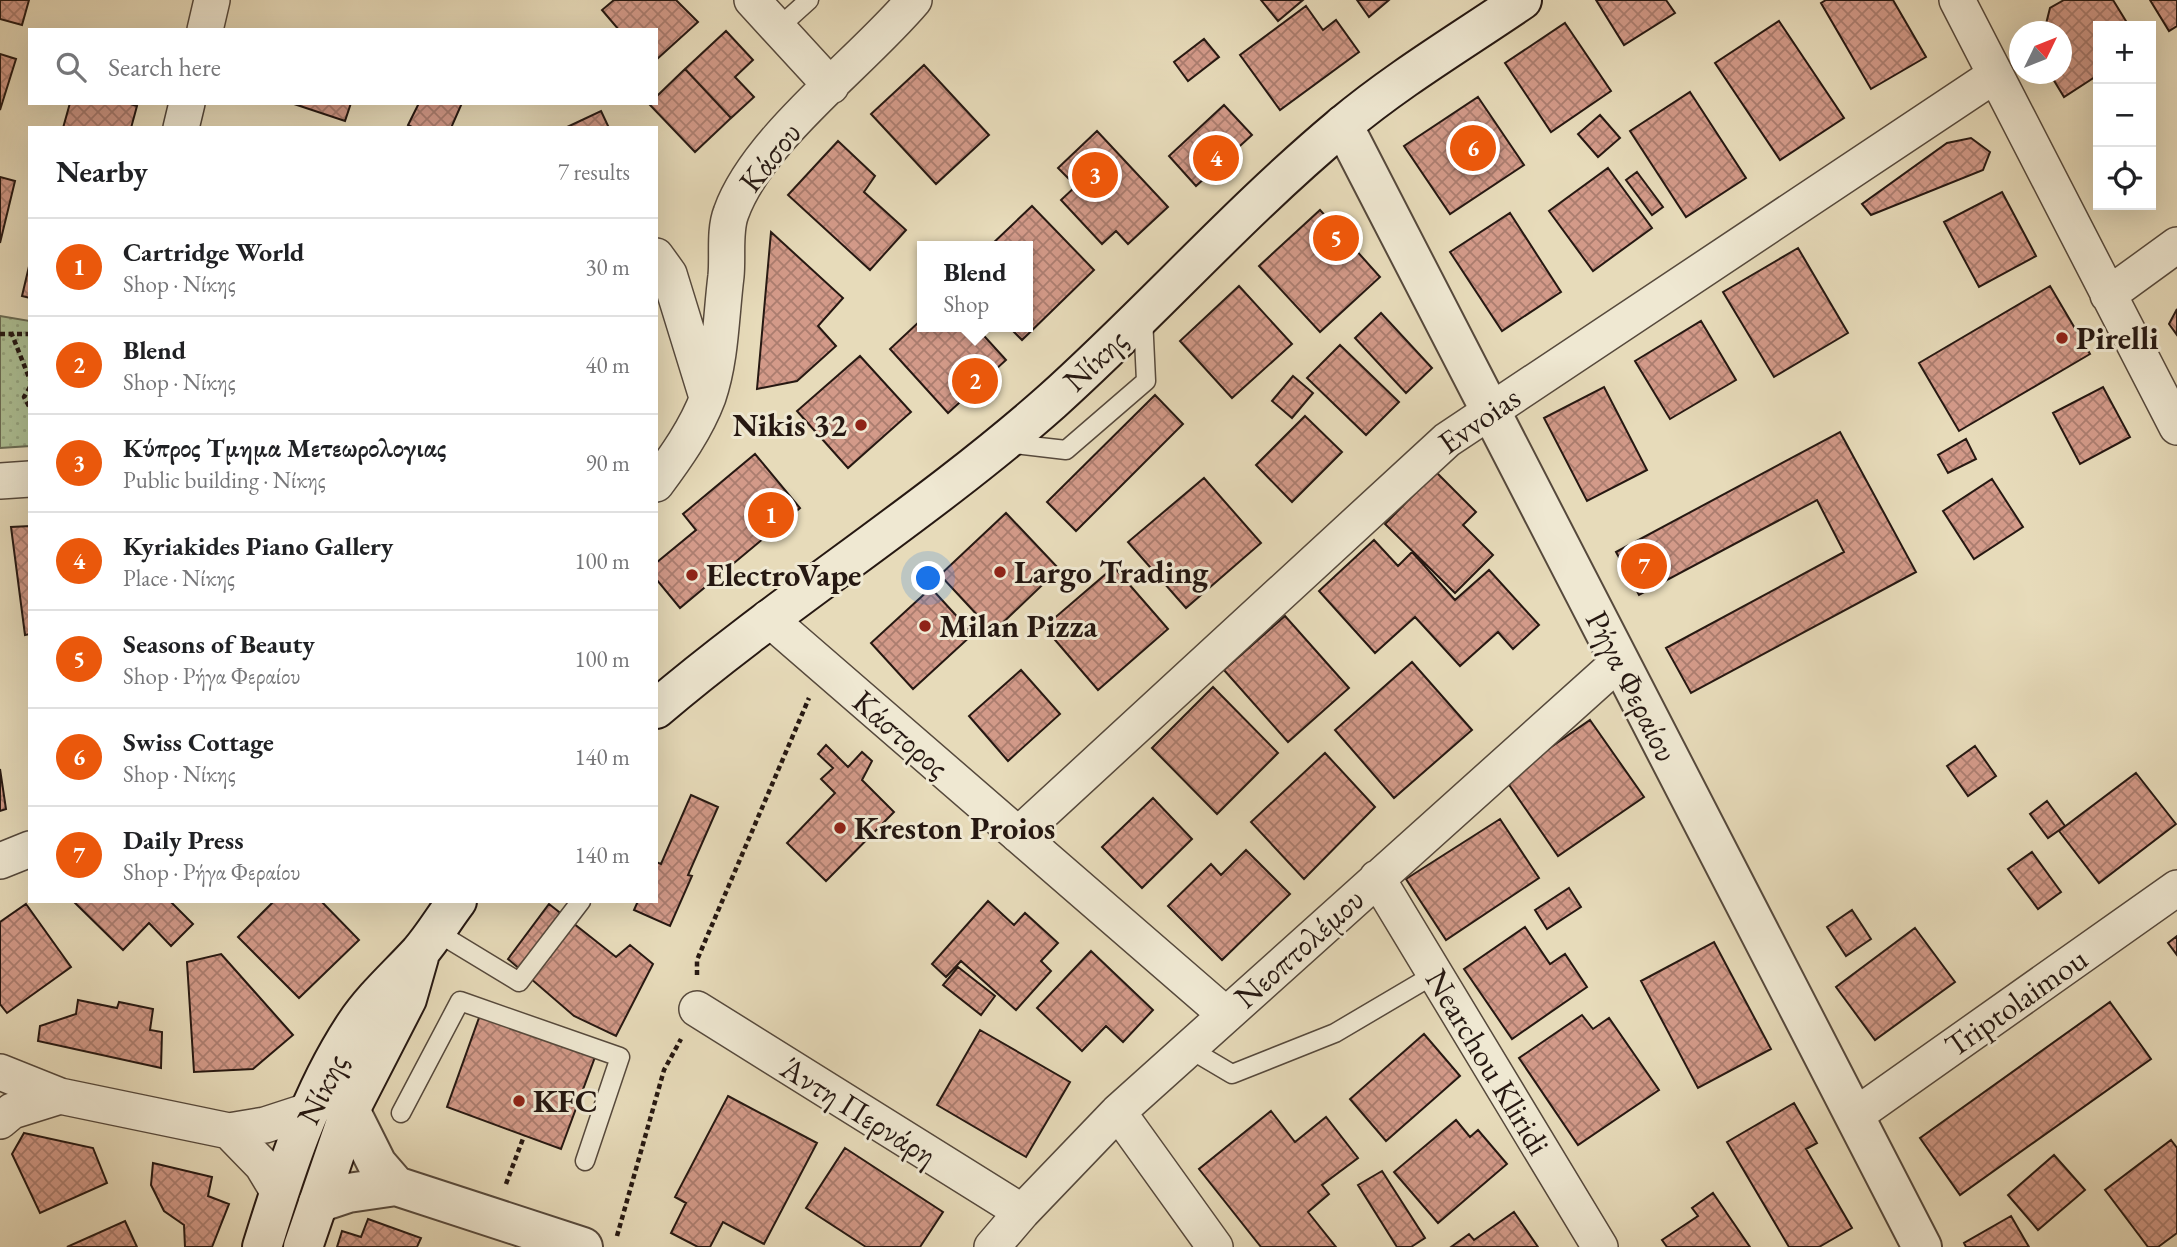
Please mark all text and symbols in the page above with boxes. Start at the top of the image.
north arrow [2009,21,2072,84]
map controls [2093,21,2156,210]
button: + [2093,21,2156,84]
search box [28,28,658,105]
icon: search [52,48,90,86]
text: Search here [108,50,221,84]
button: − [2093,84,2156,147]
street label: Κάσου [729,113,811,201]
pin: 6 [1450,122,1496,174]
pin: 4 [1193,132,1239,184]
button: locate [2093,147,2156,210]
pin: 3 [1072,149,1118,201]
text: Nearby [56,152,148,191]
text: 7 results [558,157,630,187]
pin: 5 [1313,212,1359,264]
text: Cartridge World [123,235,304,269]
popup [917,241,1033,332]
text: 1 [73,252,85,282]
text: 30 m [585,252,630,282]
text: Blend [943,255,1007,289]
text: Shop · Νίκης [123,269,236,299]
text: Shop [943,289,989,319]
place label: Pirelli [2076,317,2159,359]
street label: Νίκης [1054,319,1136,401]
marker: Pirelli [2054,330,2070,346]
text: Blend [123,333,186,367]
text: 2 [73,350,85,380]
text: 40 m [585,350,630,380]
pin: 2 [952,355,998,407]
text: Shop · Νίκης [123,367,236,397]
street label: Evvoias [1430,377,1528,463]
place label: Nikis 32 [732,404,847,446]
marker: Nikis 32 [853,417,869,433]
text: Κύπρος Τμημα Μετεωρολογιας [123,431,446,465]
text: 3 [73,448,85,478]
text: 90 m [585,448,630,478]
text: Public building · Νίκης [123,465,326,495]
pin: 1 [748,489,794,541]
text: Kyriakides Piano Gallery [123,529,393,563]
pin: 7 [1621,540,1667,592]
text: 4 [73,546,85,576]
text: 100 m [574,546,630,576]
place label: Largo Trading [1014,551,1209,593]
place label: ElectroVape [706,554,861,596]
your location [911,561,945,595]
text: Place · Νίκης [123,563,235,593]
marker: Largo Trading [992,564,1008,580]
marker: ElectroVape [684,567,700,583]
street label: Ρήγα Φεραίου [1576,603,1688,769]
place label: Milan Pizza [939,605,1098,647]
marker: Milan Pizza [917,618,933,634]
text: Seasons of Beauty [123,627,315,661]
text: 5 [73,644,85,674]
text: 100 m [574,644,630,674]
text: Shop · Ρήγα Φεραίου [123,661,301,691]
street label: Κάστορος [844,680,958,788]
text: Swiss Cottage [123,725,274,759]
text: 6 [73,742,85,772]
text: 140 m [574,742,630,772]
text: Shop · Νίκης [123,759,236,789]
place label: Kreston Proios [854,807,1055,849]
marker: Kreston Proios [832,820,848,836]
text: Daily Press [123,823,244,857]
text: 7 [73,840,85,870]
text: 140 m [574,840,630,870]
text: Shop · Ρήγα Φεραίου [123,857,301,887]
street label: Νεοπτολέμου [1225,879,1373,1017]
street label: Triptolaimou [1937,937,2096,1066]
street label: Nearchou Kliridi [1416,961,1560,1163]
street label: Άντη Περνάρη [772,1046,945,1175]
street label: Νίκης [287,1047,357,1131]
place label: KFC [533,1080,598,1122]
marker: KFC [511,1093,527,1109]

